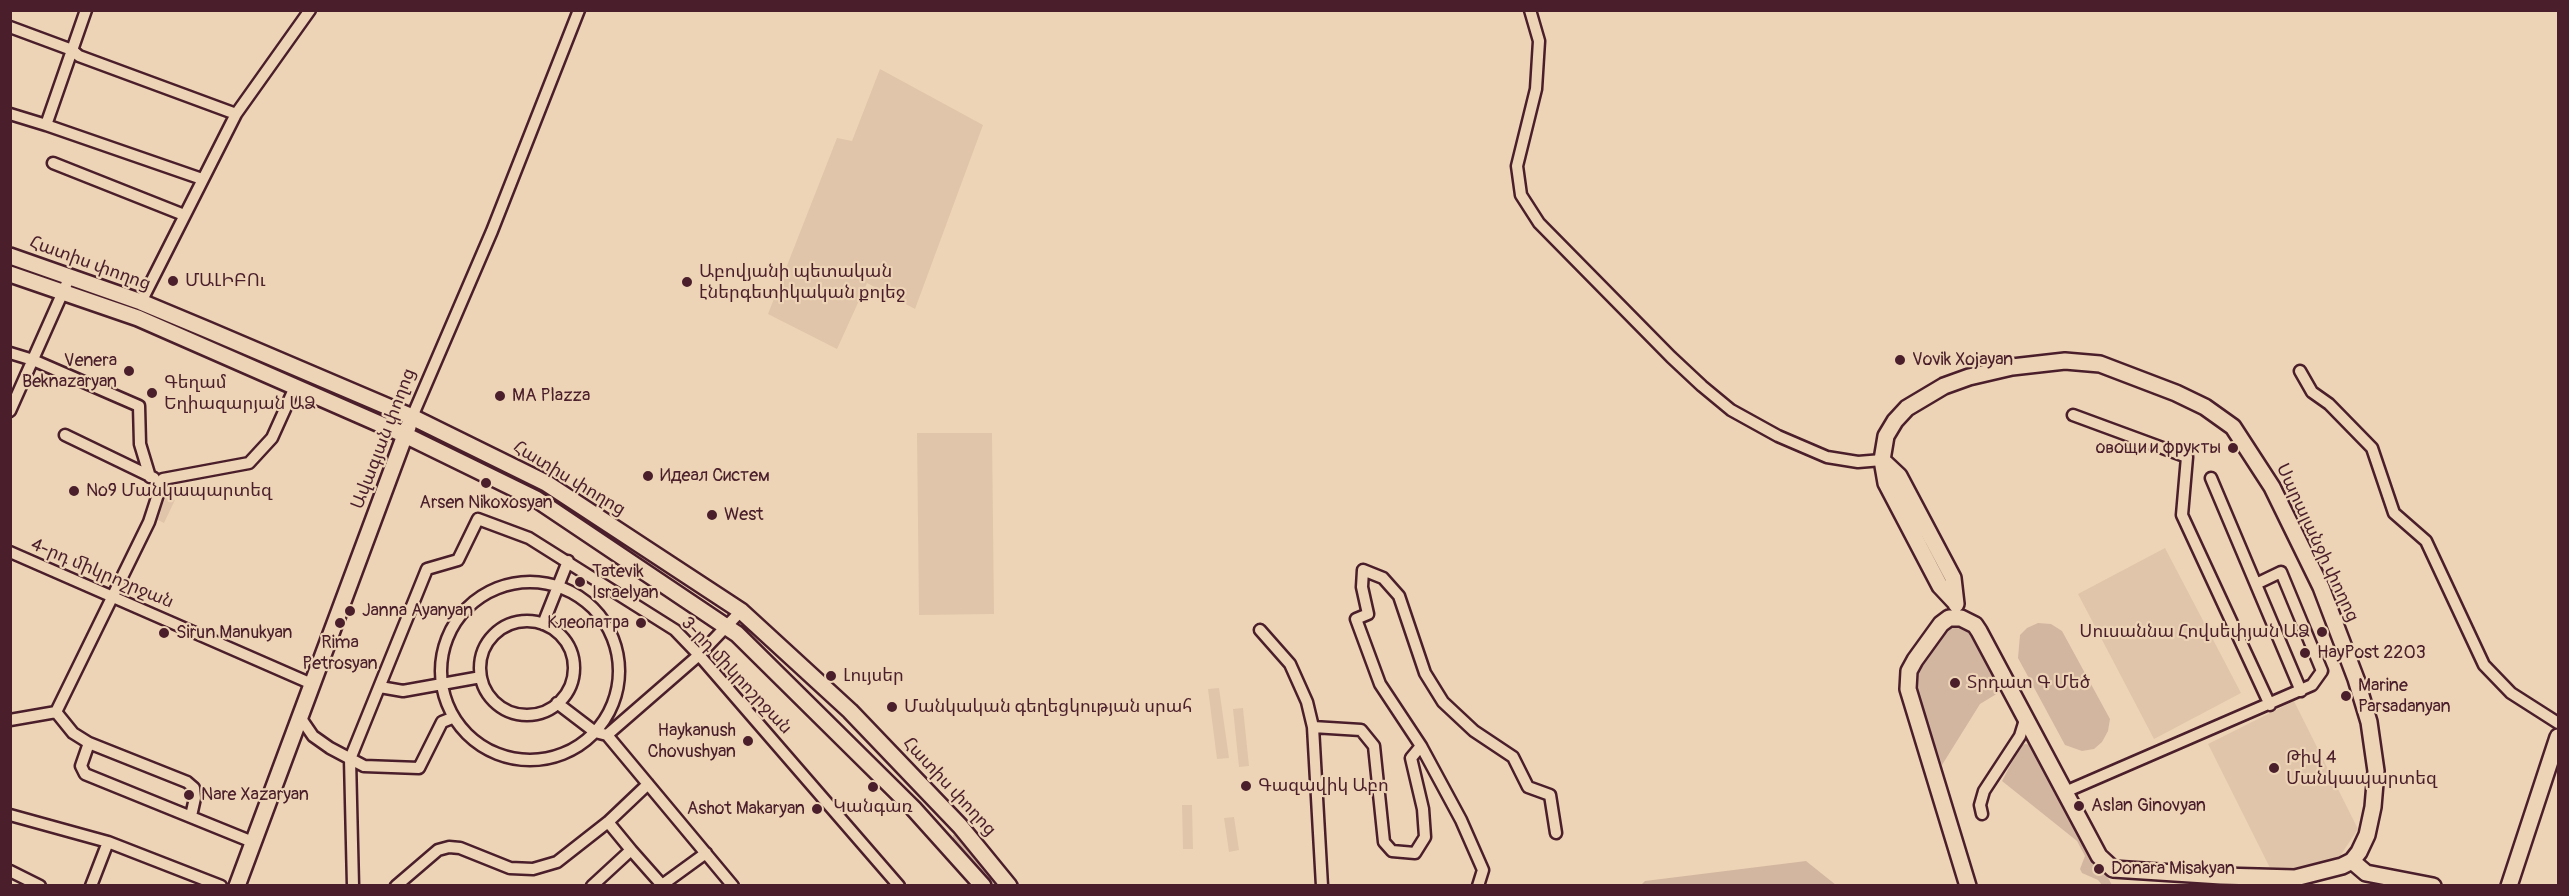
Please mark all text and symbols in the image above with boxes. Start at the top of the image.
street label: Հատիս փողոց [26,232,154,296]
place label: Աբովյանի պետական էներգետիկական քոլեջ [699,261,905,304]
place label: ՄԱԼԻԲՈւ [185,270,265,292]
marker: ՄԱԼԻԲՈւ [166,274,180,288]
marker: Աբովյանի պետական էներգետիկական քոլեջ [680,275,694,289]
place label: Vovik Xojayan [1912,349,2013,371]
place label: Venera Beknazaryan [22,350,117,392]
marker: Vovik Xojayan [1893,353,1907,367]
marker: Venera Beknazaryan [122,364,136,378]
street label: Ավագյան փողոց [347,366,421,512]
place label: Գեղամ Եղիազարյան ԱՁ [164,372,316,415]
place label: MA Plazza [512,385,590,407]
marker: Գեղամ Եղիազարյան ԱՁ [145,386,159,400]
marker: MA Plazza [493,389,507,403]
street label: Հատիս փողոց [509,437,629,521]
place label: овощи и фрукты [2096,437,2221,459]
marker: овощи и фрукты [2226,441,2240,455]
street label: Սարալանջի փողոց [2271,460,2363,626]
place label: Идеал Систем [660,465,770,487]
marker: Идеал Систем [641,469,655,483]
marker: Arsen Nikoxosyan [479,476,493,490]
place label: №9 Մանկապարտեզ [86,480,272,502]
marker: №9 Մանկապարտեզ [67,484,81,498]
place label: Arsen Nikoxosyan [419,492,553,514]
place label: West [724,504,764,526]
marker: West [705,508,719,522]
street label: 4-րդ միկրոշրջան [27,534,177,614]
place label: Tatevik Israelyan [592,561,659,604]
marker: Tatevik Israelyan [573,575,587,589]
place label: Janna Ayanyan [362,600,473,622]
marker: Janna Ayanyan [343,604,357,618]
place label: Клеопатра [547,612,629,634]
street label: 3-րդ միկրոշրջան [676,613,796,739]
marker: Rima Petrosyan [333,616,347,630]
marker: Клеопатра [634,616,648,630]
place label: Սուսաննա Հովսեփյան ԱՁ [2079,621,2310,643]
place label: Sirun Manukyan [176,622,293,644]
marker: Սուսաննա Հովսեփյան ԱՁ [2315,625,2329,639]
marker: Sirun Manukyan [157,626,171,640]
place label: Rima Petrosyan [302,632,378,674]
place label: HayPost 2203 [2317,642,2426,664]
marker: HayPost 2203 [2298,646,2312,660]
place label: Լույսեր [843,665,904,687]
marker: Լույսեր [824,669,838,683]
place label: Տրդատ Գ Մեծ [1967,672,2090,694]
place label: Marine Parsadanyan [2358,675,2451,718]
marker: Տրդատ Գ Մեծ [1948,676,1962,690]
marker: Marine Parsadanyan [2339,689,2353,703]
place label: Մանկական գեղեցկության սրահ [904,696,1192,718]
marker: Մանկական գեղեցկության սրահ [885,700,899,714]
place label: Haykanush Chovushyan [647,720,736,762]
street label: Հատիս փողոց [898,733,1000,841]
marker: Haykanush Chovushyan [741,734,755,748]
place label: Թիվ 4 Մանկապարտեզ [2286,747,2437,789]
marker: Թիվ 4 Մանկապարտեզ [2267,761,2281,775]
place label: Գազավիկ Աբո [1258,775,1389,797]
marker: Գազավիկ Աբո [1239,779,1253,793]
marker: Կանգառ [866,780,880,794]
place label: Nare Xazaryan [201,784,309,806]
marker: Nare Xazaryan [182,788,196,802]
place label: Aslan Ginovyan [2091,795,2206,817]
place label: Կանգառ [833,796,913,818]
place label: Ashot Makaryan [687,798,805,820]
marker: Aslan Ginovyan [2072,799,2086,813]
marker: Ashot Makaryan [810,802,824,816]
place label: Donara Misakyan [2111,858,2235,880]
marker: Donara Misakyan [2092,862,2106,876]

